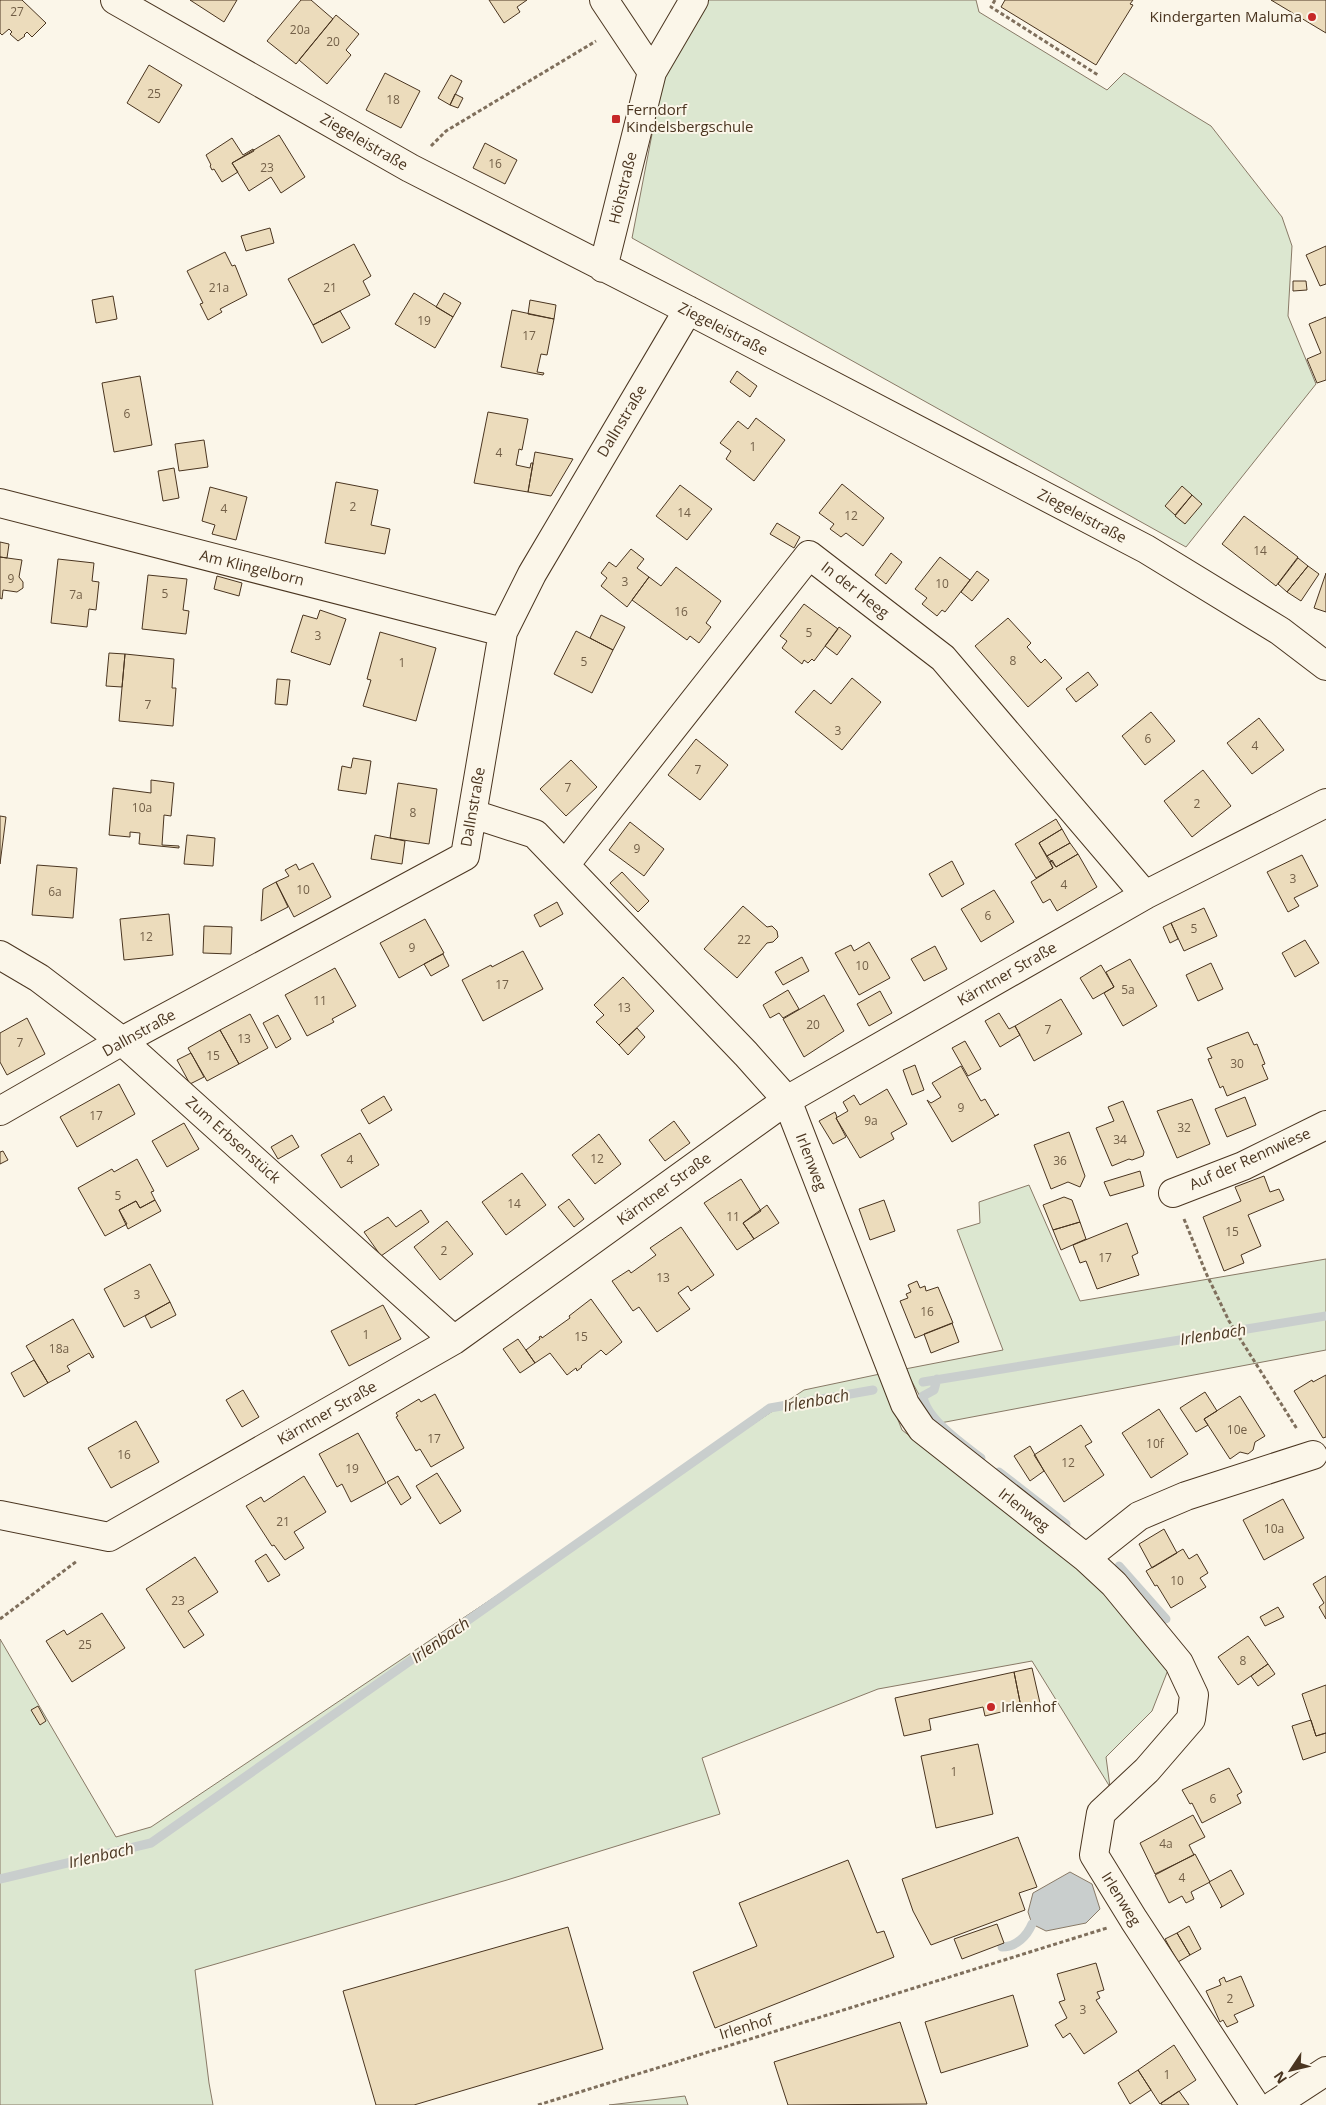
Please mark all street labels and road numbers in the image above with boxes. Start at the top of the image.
street label: Ziegeleistraße [317,108,412,174]
street label: Höhstraße [603,149,641,226]
street label: Ziegeleistraße [675,297,772,359]
street label: Dallnstraße [592,381,651,460]
street label: Ziegeleistraße [1034,483,1130,547]
street label: Am Klingelborn [198,544,307,590]
street label: In der Heeg [818,556,894,622]
street label: Dallnstraße [455,765,489,848]
street label: Kärntner Straße [953,937,1060,1010]
street label: Dallnstraße [98,1004,179,1060]
street label: Zum Erbsenstück [182,1091,285,1187]
street label: Auf der Rennwiese [1186,1122,1313,1194]
street label: Irlenweg [792,1130,832,1193]
street label: Kärntner Straße [612,1147,714,1229]
street label: Kärntner Straße [273,1376,380,1449]
street label: Irlenweg [995,1483,1054,1536]
street label: Irlenweg [1097,1868,1146,1929]
street label: Irlenhof [716,2008,776,2044]

